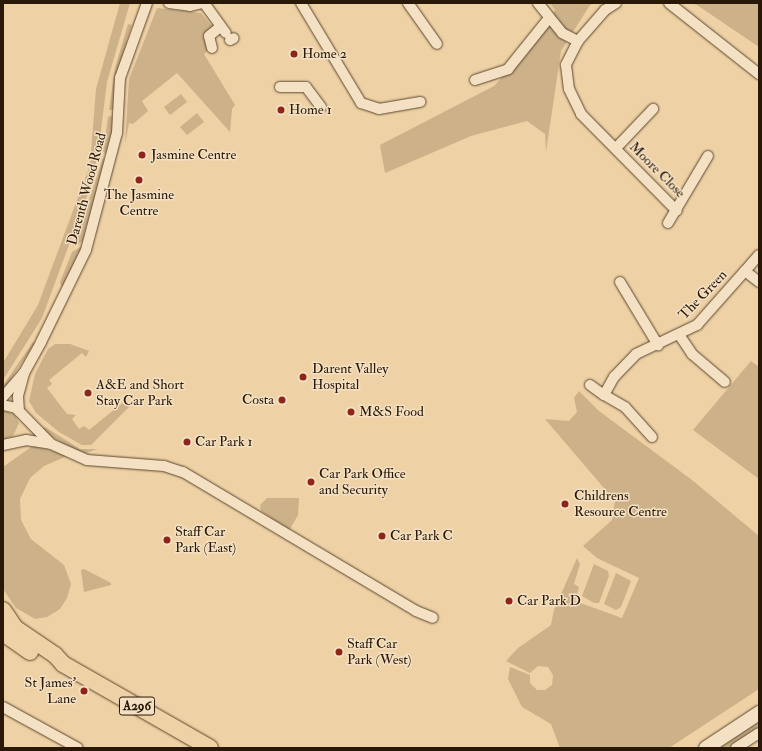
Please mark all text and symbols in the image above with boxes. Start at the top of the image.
place label: Home 2 [302,46,347,62]
marker: Home 2 [289,49,299,59]
place label: Home 1 [289,102,332,118]
marker: Home 1 [276,105,286,115]
street label: Darenth Wood Road [64,131,110,247]
street label: Moore Close [626,139,688,201]
place label: Jasmine Centre [151,147,236,163]
marker: Jasmine Centre [136,149,148,161]
marker: The Jasmine Centre [134,175,144,185]
place label: The Jasmine Centre [104,187,174,220]
street label: The Green [675,267,731,323]
place label: Darent Valley Hospital [312,361,388,394]
marker: Darent Valley Hospital [297,371,309,383]
place label: A&E and Short Stay Car Park [96,377,184,410]
marker: A&E and Short Stay Car Park [83,388,93,398]
place label: Costa [242,392,274,408]
marker: Costa [277,395,287,405]
place label: M&S Food [359,404,424,420]
marker: M&S Food [346,407,356,417]
place label: Car Park 1 [195,434,253,450]
marker: Car Park 1 [182,437,192,447]
place label: Car Park Office and Security [319,466,406,498]
marker: Car Park Office and Security [306,477,316,487]
place label: Childrens Resource Centre [574,488,667,520]
marker: Childrens Resource Centre [559,498,571,510]
place label: Staff Car Park (East) [175,524,236,556]
place label: Car Park C [390,528,453,544]
marker: Car Park C [377,531,387,541]
marker: Staff Car Park (East) [162,535,172,545]
place label: Car Park D [517,593,581,609]
marker: Car Park D [504,596,514,606]
place label: Staff Car Park (West) [347,636,412,668]
marker: Staff Car Park (West) [334,647,344,657]
place label: St James' Lane [25,675,76,708]
marker: St James' Lane [79,686,89,696]
road number: A296 [118,695,156,717]

